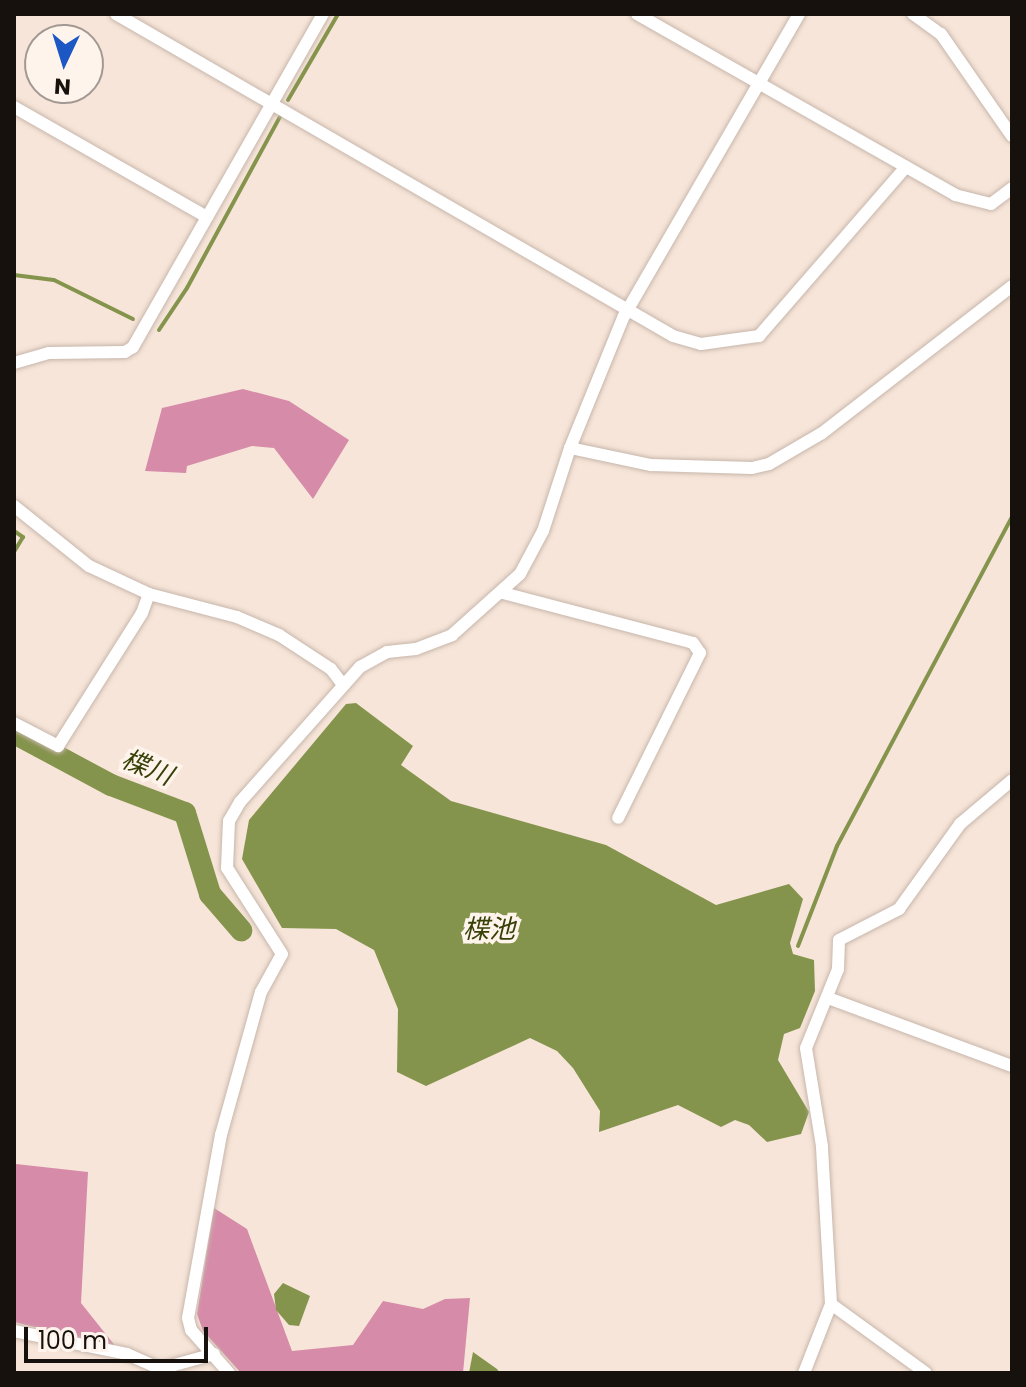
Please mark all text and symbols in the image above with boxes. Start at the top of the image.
north arrow [24,24,104,104]
text: N [53,70,72,102]
water label: 楪川 [117,744,177,792]
water label: 楪池 [463,914,515,946]
scale bar [28,1311,212,1361]
text: 100 m [38,1324,107,1357]

